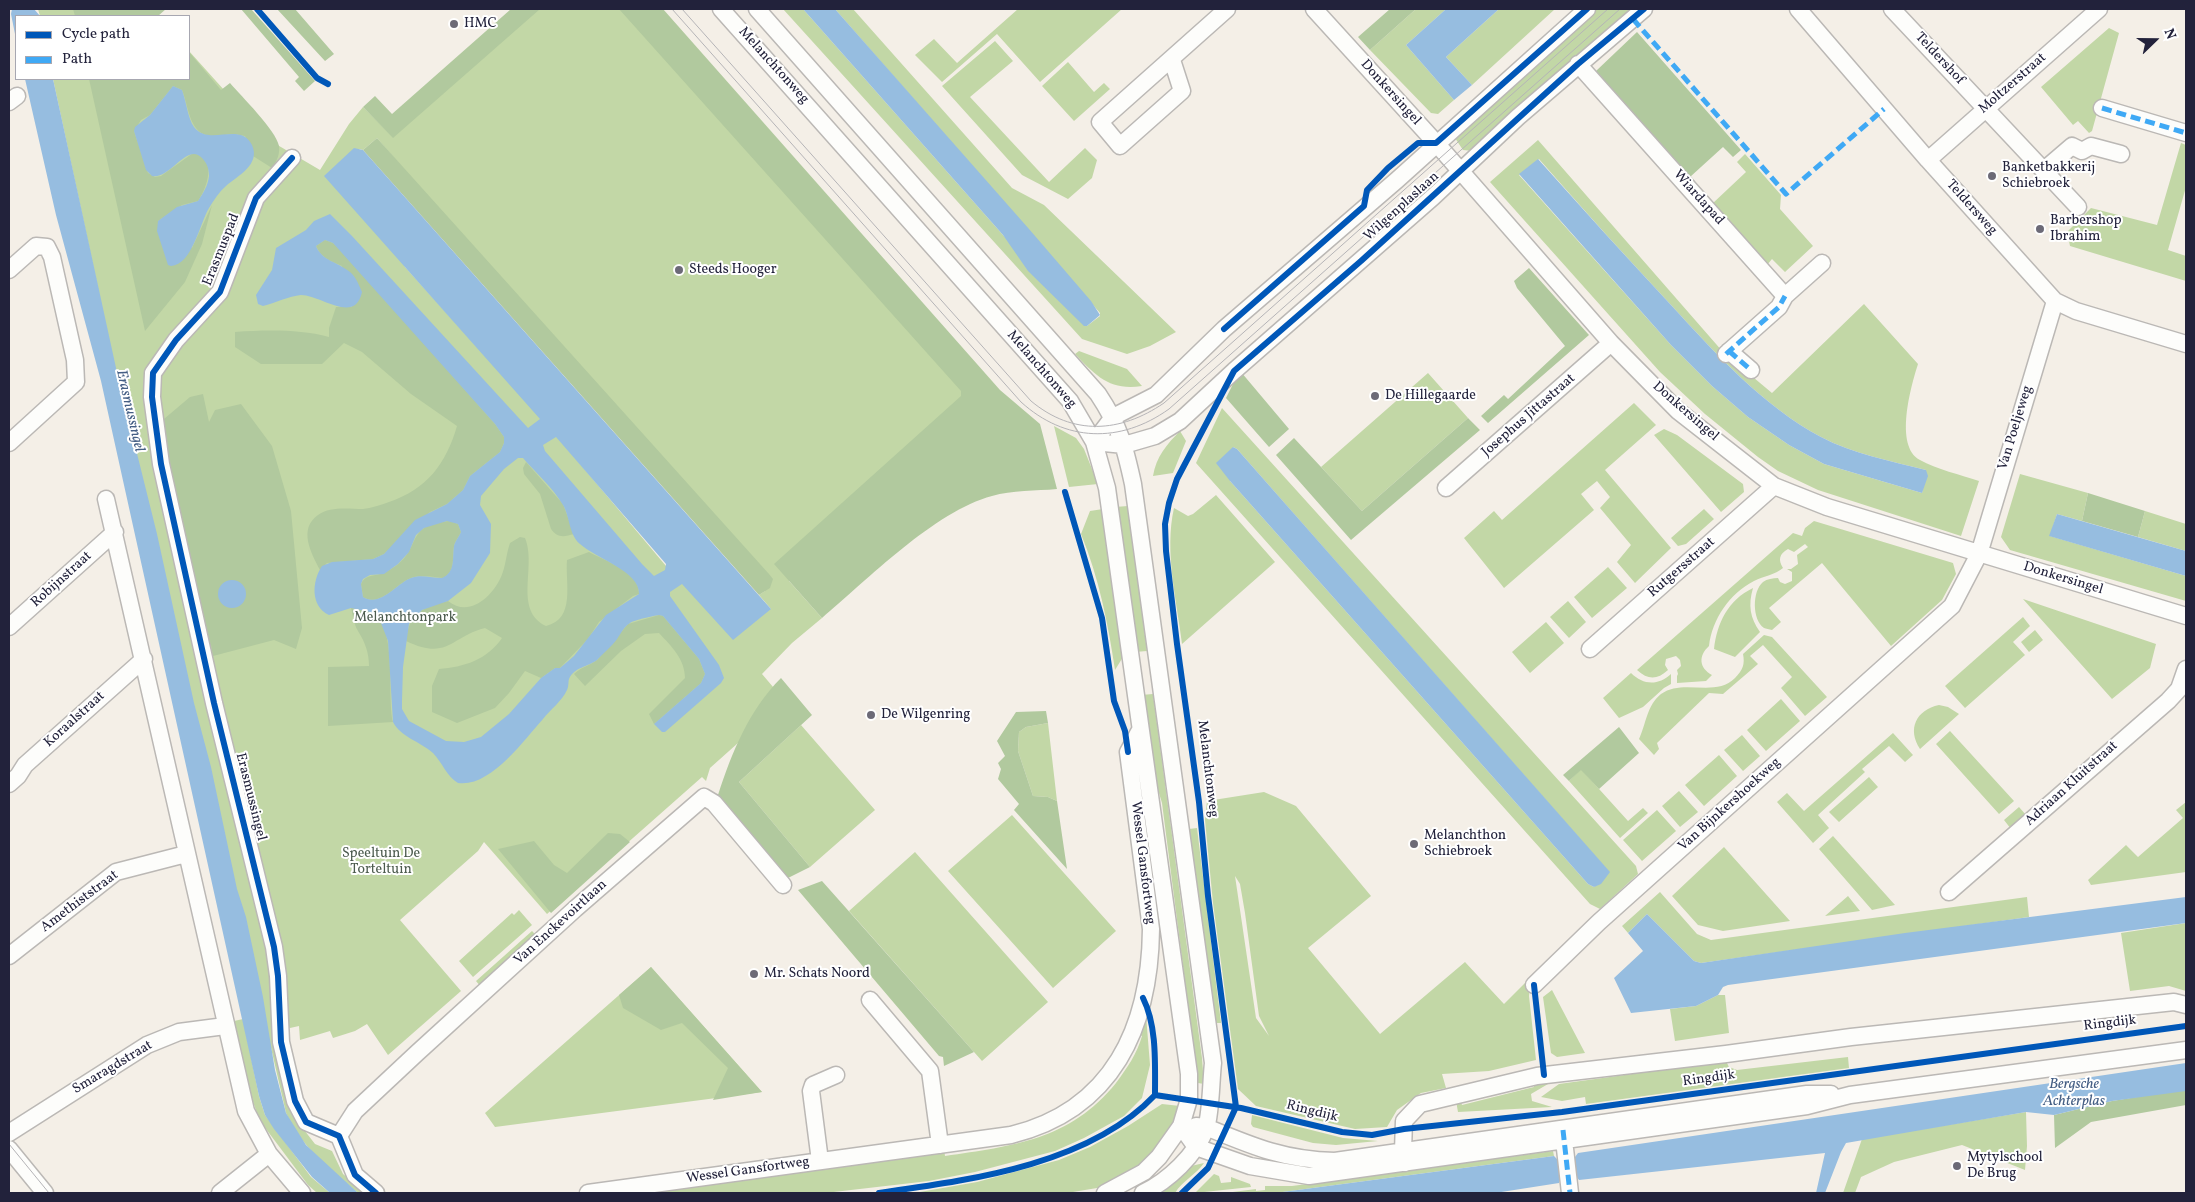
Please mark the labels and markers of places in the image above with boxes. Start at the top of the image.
place label: HMC [464,16,497,32]
marker: HMC [448,18,460,30]
place label: Banketbakkerij Schiebroek [2002,160,2095,192]
marker: Banketbakkerij Schiebroek [1986,170,1998,182]
place label: Barbershop Ibrahim [2050,213,2122,246]
marker: Barbershop Ibrahim [2034,223,2046,235]
place label: Steeds Hooger [689,262,777,278]
marker: Steeds Hooger [673,264,685,276]
place label: De Hillegaarde [1385,388,1476,404]
marker: De Hillegaarde [1369,390,1381,402]
place label: De Wilgenring [881,707,970,723]
marker: De Wilgenring [865,709,877,721]
place label: Melanchthon Schiebroek [1424,828,1506,860]
marker: Melanchthon Schiebroek [1408,838,1420,850]
place label: Mr. Schats Noord [764,966,870,982]
marker: Mr. Schats Noord [748,968,760,980]
place label: Mytylschool De Brug [1967,1150,2043,1182]
marker: Mytylschool De Brug [1951,1160,1963,1172]

